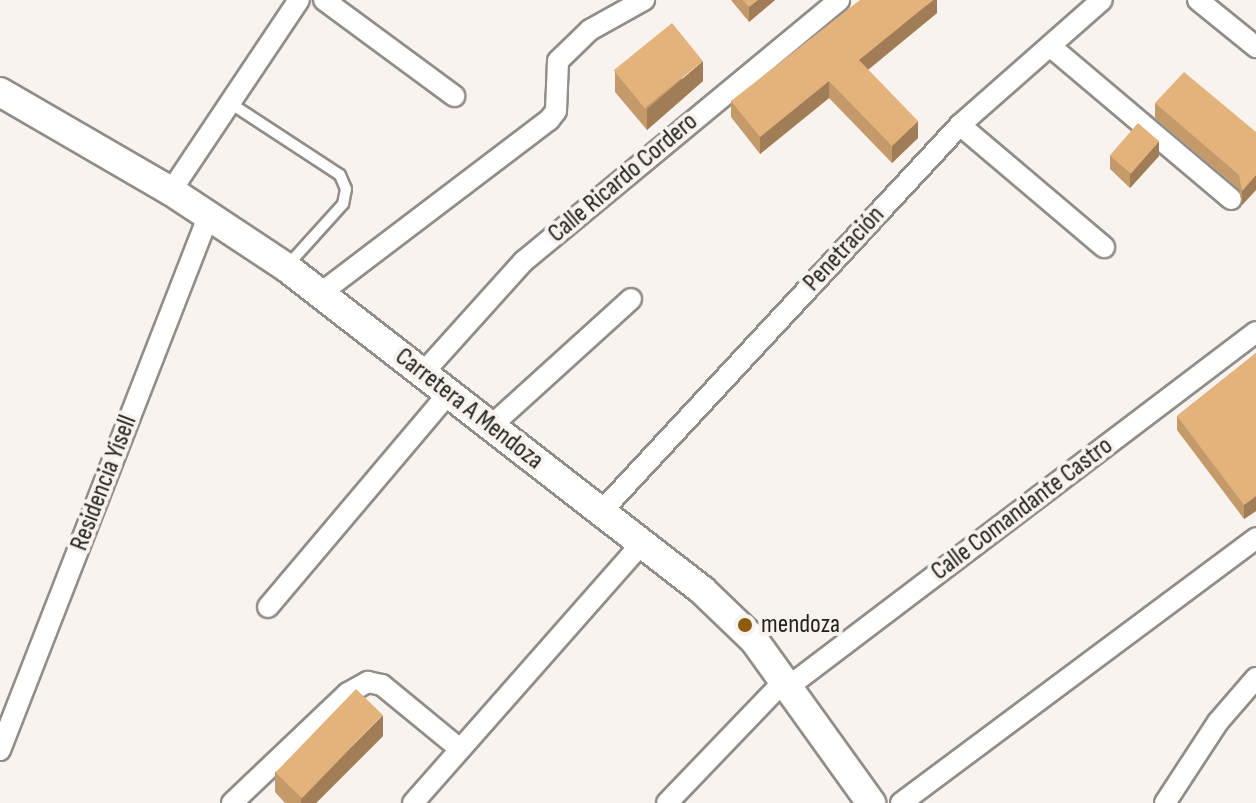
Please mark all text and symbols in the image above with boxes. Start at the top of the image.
street label: Calle Ricardo Cordero [542,106,704,250]
street label: Penetración [797,200,891,298]
street label: Carretera A Mendoza [389,341,549,477]
street label: Residencia Yisell [64,411,144,555]
street label: Calle Comandante Castro [925,431,1119,587]
place label: mendoza [761,609,840,641]
marker: mendoza [736,616,754,634]

